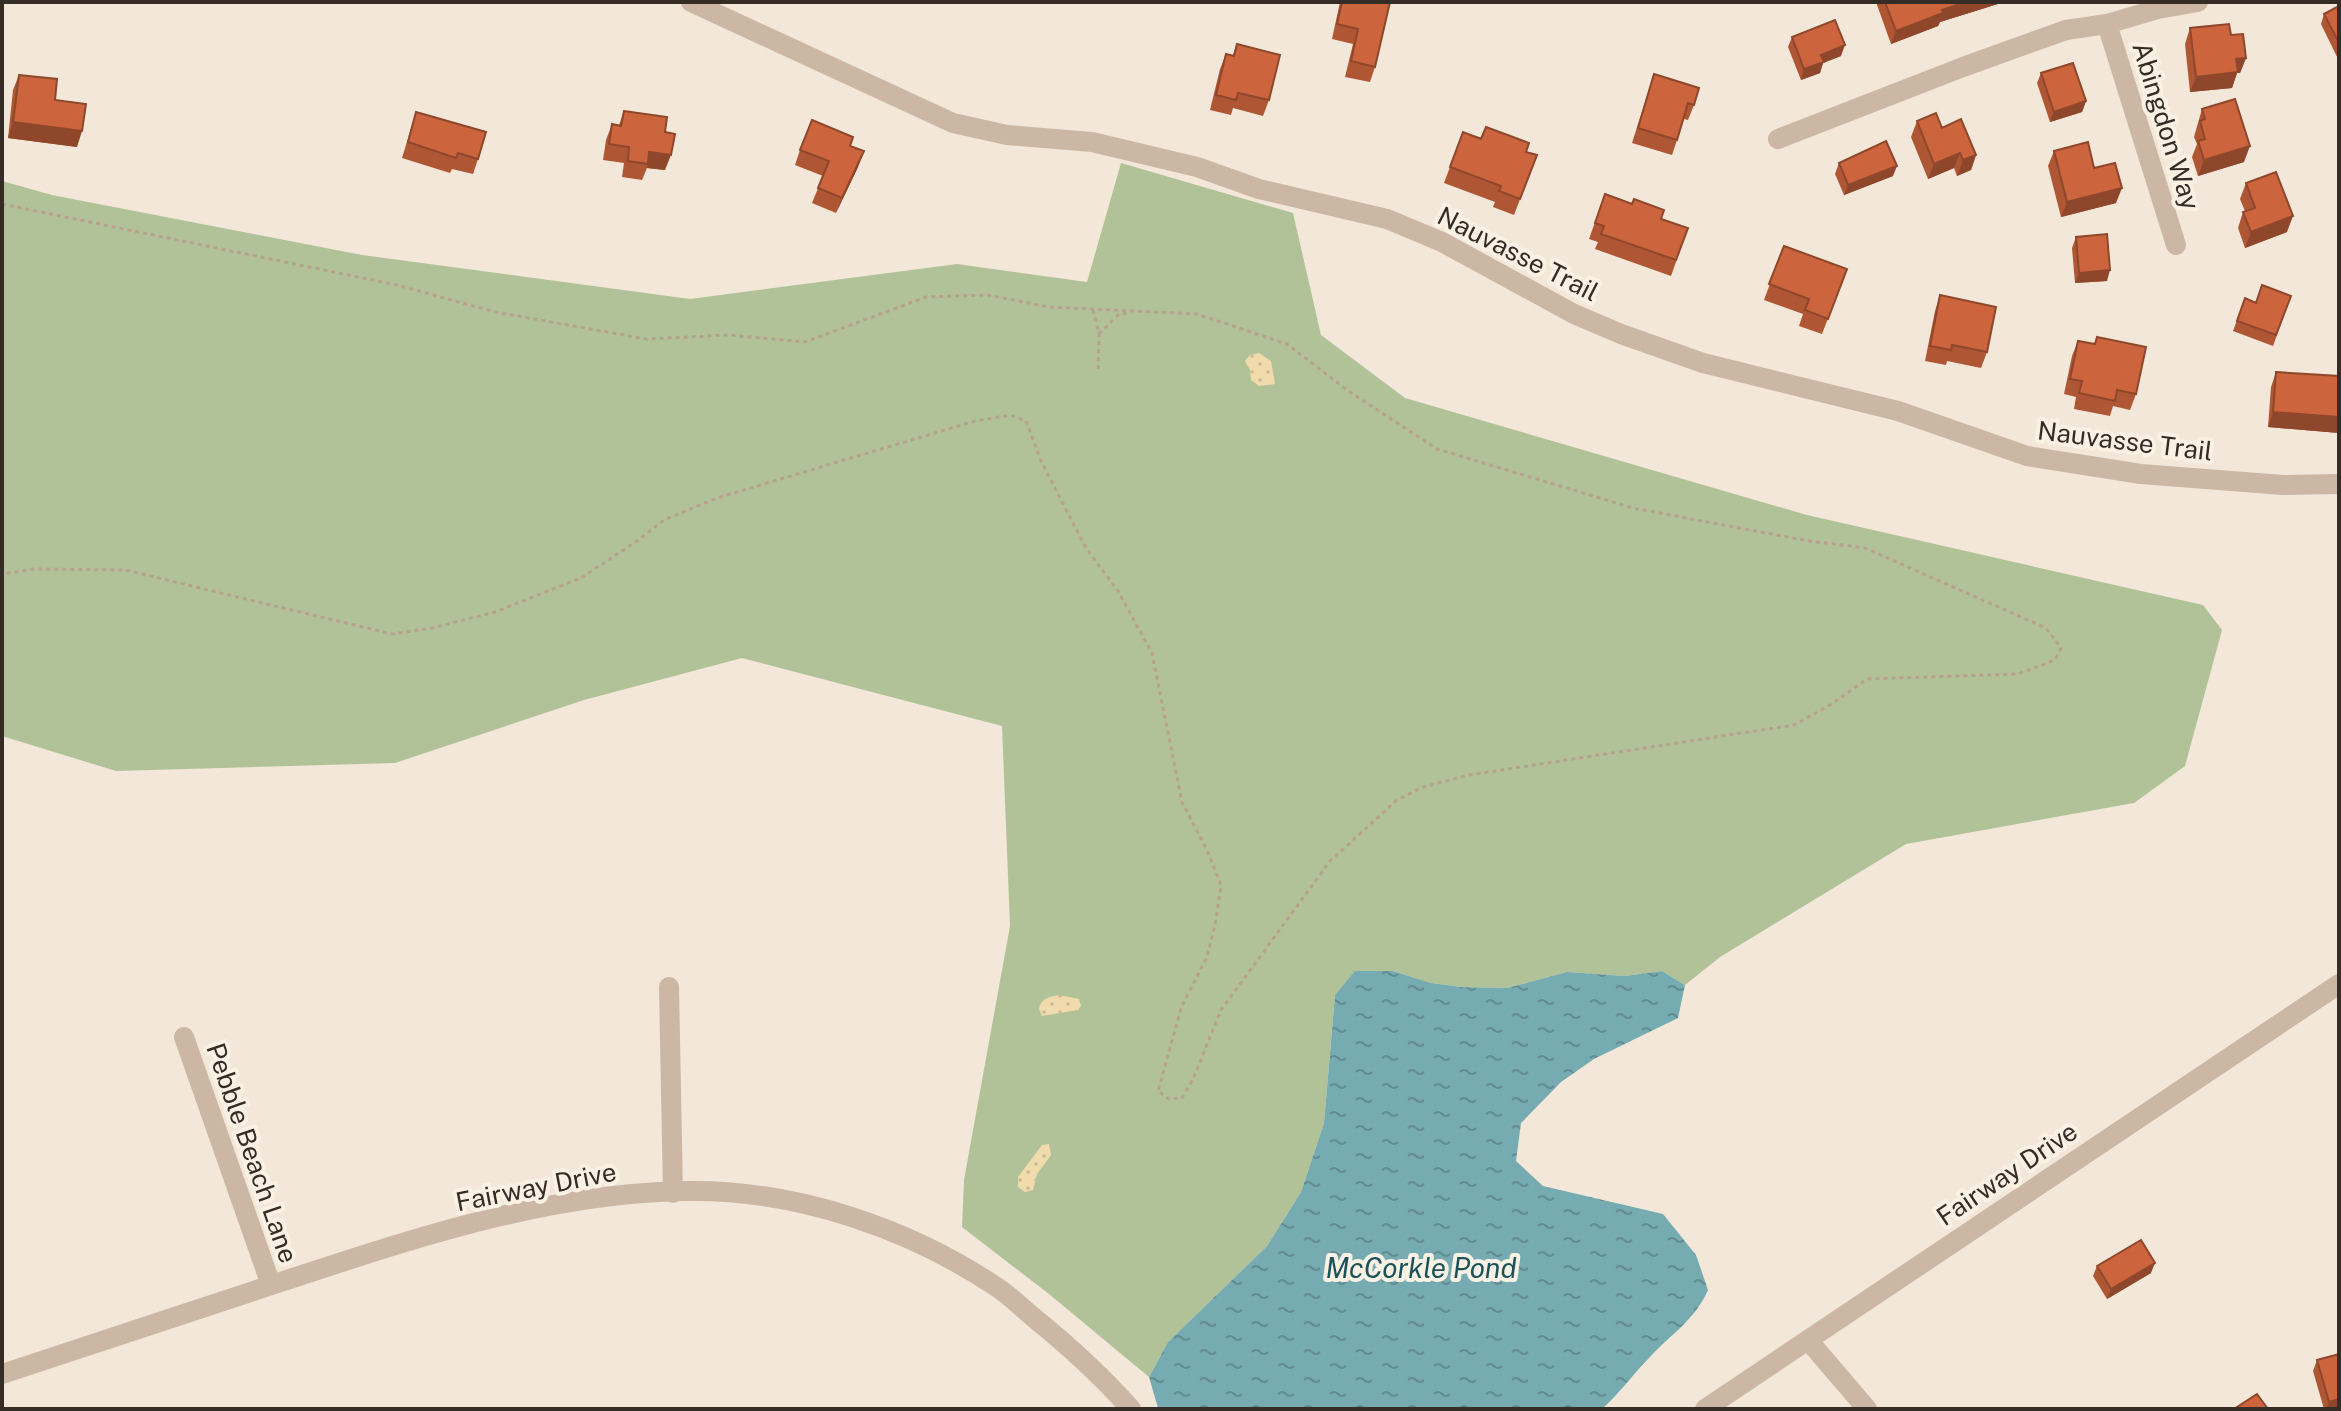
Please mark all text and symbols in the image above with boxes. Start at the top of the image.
street label: Abingdon Way [2126,38,2207,214]
street label: Nauvasse Trail [1433,200,1604,307]
street label: Nauvasse Trail [2036,414,2214,467]
street label: Pebble Beach Lane [200,1039,305,1267]
street label: Fairway Drive [1931,1115,2083,1232]
street label: Fairway Drive [453,1156,619,1217]
water label: McCorkle Pond [1325,1251,1517,1284]

